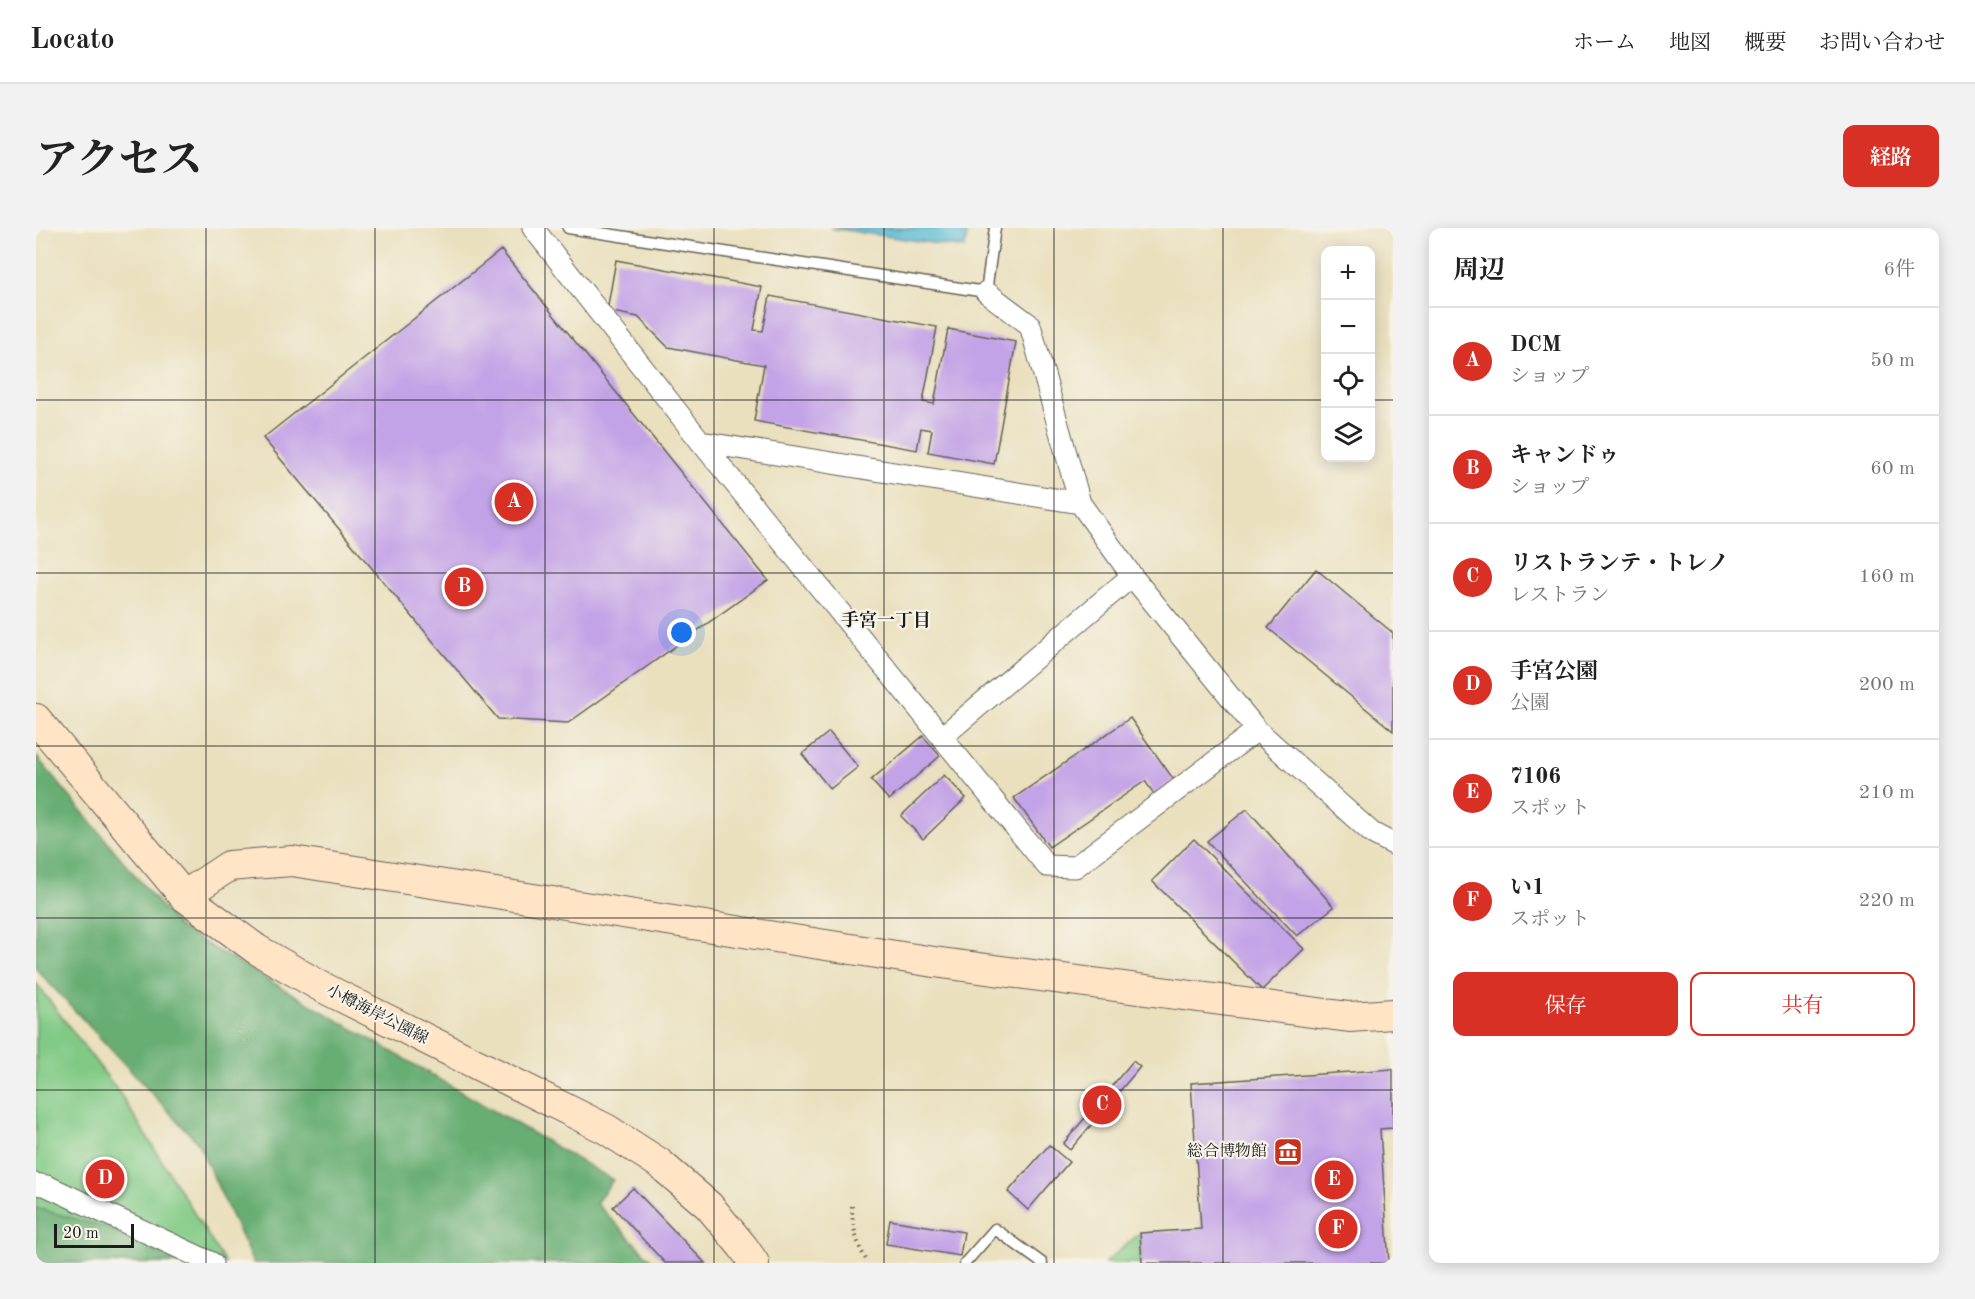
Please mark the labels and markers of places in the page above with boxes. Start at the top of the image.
pin: A [494,480,534,524]
pin: B [444,564,484,610]
pin: C [1082,1082,1122,1128]
museum icon: 総合博物館 [1272,1136,1304,1168]
place label: 総合博物館 [1187,1142,1267,1160]
pin: D [86,1156,124,1202]
pin: E [1314,1158,1354,1202]
pin: F [1318,1206,1358,1252]

